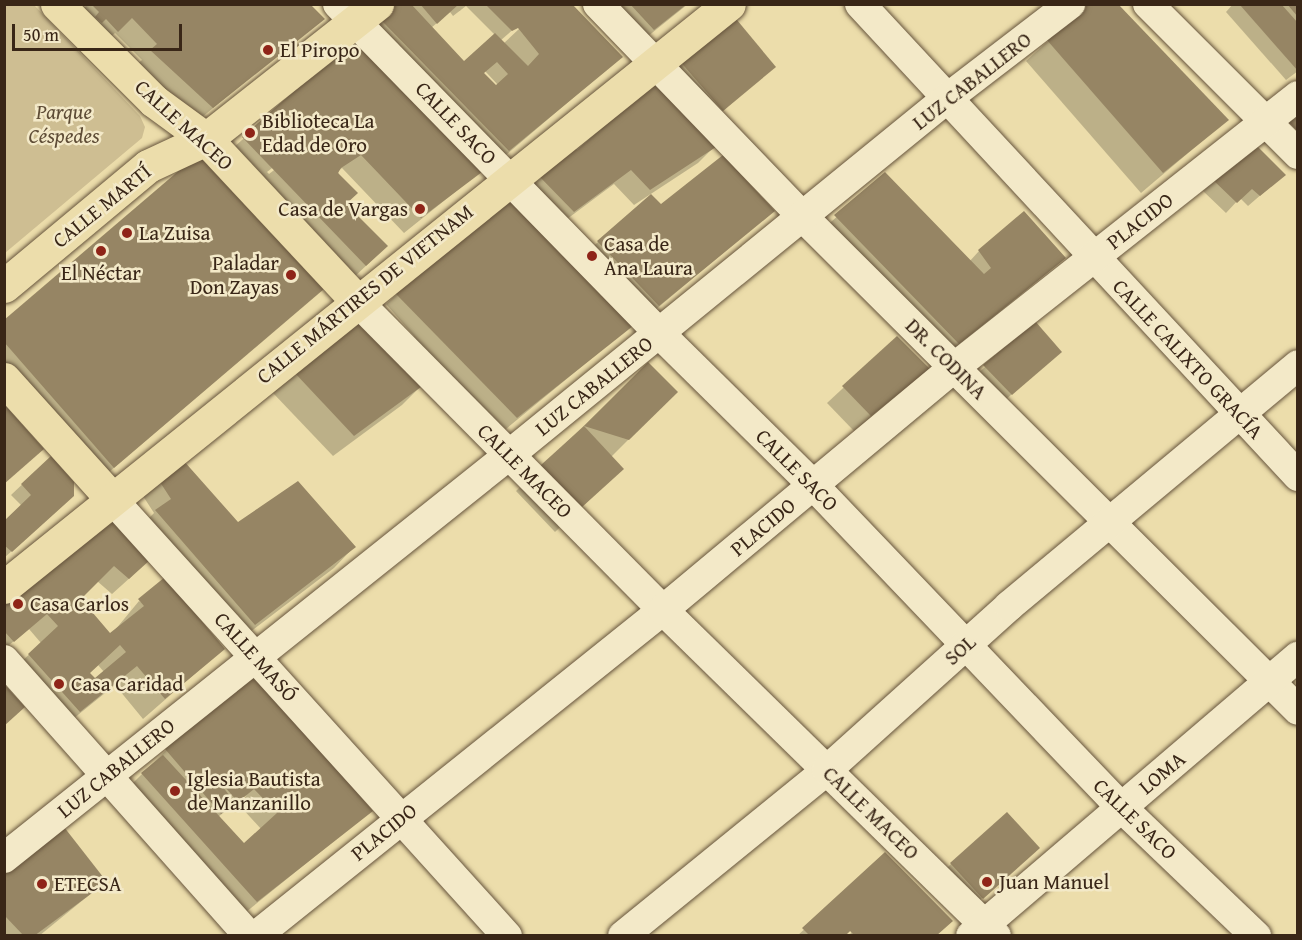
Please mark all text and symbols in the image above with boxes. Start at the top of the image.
scale bar [15,12,184,50]
text: 50 m [23,21,59,48]
street label: LUZ CABALLERO [908,27,1036,135]
place label: El Piropo [280,37,359,63]
marker: El Piropo [261,43,275,57]
street label: CALLE MACEO [130,74,238,176]
street label: CALLE SACO [410,76,502,170]
park label: Parque Céspedes [28,99,100,149]
place label: Biblioteca La Edad de Oro [262,108,374,158]
marker: Biblioteca La Edad de Oro [243,126,257,140]
street label: CALLE MARTÍ [48,159,156,253]
street label: PLACIDO [1102,187,1178,255]
place label: Casa de Vargas [278,196,408,222]
street label: CALLE MÁRTIRES DE VIETNAM [252,199,478,389]
marker: Casa de Vargas [413,202,427,216]
place label: La Zuisa [139,220,210,246]
marker: La Zuisa [120,226,134,240]
place label: Casa de Ana Laura [604,231,693,281]
marker: El Néctar [94,244,108,258]
marker: Casa de Ana Laura [585,249,599,263]
place label: Paladar Don Zayas [190,250,279,300]
place label: El Néctar [61,260,141,286]
marker: Paladar Don Zayas [284,268,298,282]
street label: CALLE CALIXTO GRACÍA [1107,274,1269,444]
street label: DR. CODINA [900,313,992,405]
street label: LUZ CABALLERO [530,331,658,441]
street label: CALLE MACEO [472,418,578,524]
street label: CALLE SACO [751,424,843,516]
street label: PLACIDO [725,492,801,562]
place label: Casa Carlos [30,591,129,617]
marker: Casa Carlos [11,597,25,611]
street label: CALLE MASÓ [209,607,303,707]
street label: SOL [939,630,981,670]
place label: Casa Caridad [71,671,183,697]
marker: Casa Caridad [52,677,66,691]
street label: LUZ CABALLERO [52,713,180,823]
street label: LOMA [1134,746,1190,800]
street label: CALLE MACEO [818,761,924,865]
place label: Iglesia Bautista de Manzanillo [187,766,321,816]
street label: CALLE SACO [1088,773,1182,865]
marker: Iglesia Bautista de Manzanillo [168,784,182,798]
street label: PLACIDO [346,798,422,866]
place label: Juan Manuel [999,869,1109,895]
place label: ETECSA [54,871,121,897]
marker: Juan Manuel [980,875,994,889]
marker: ETECSA [35,877,49,891]

